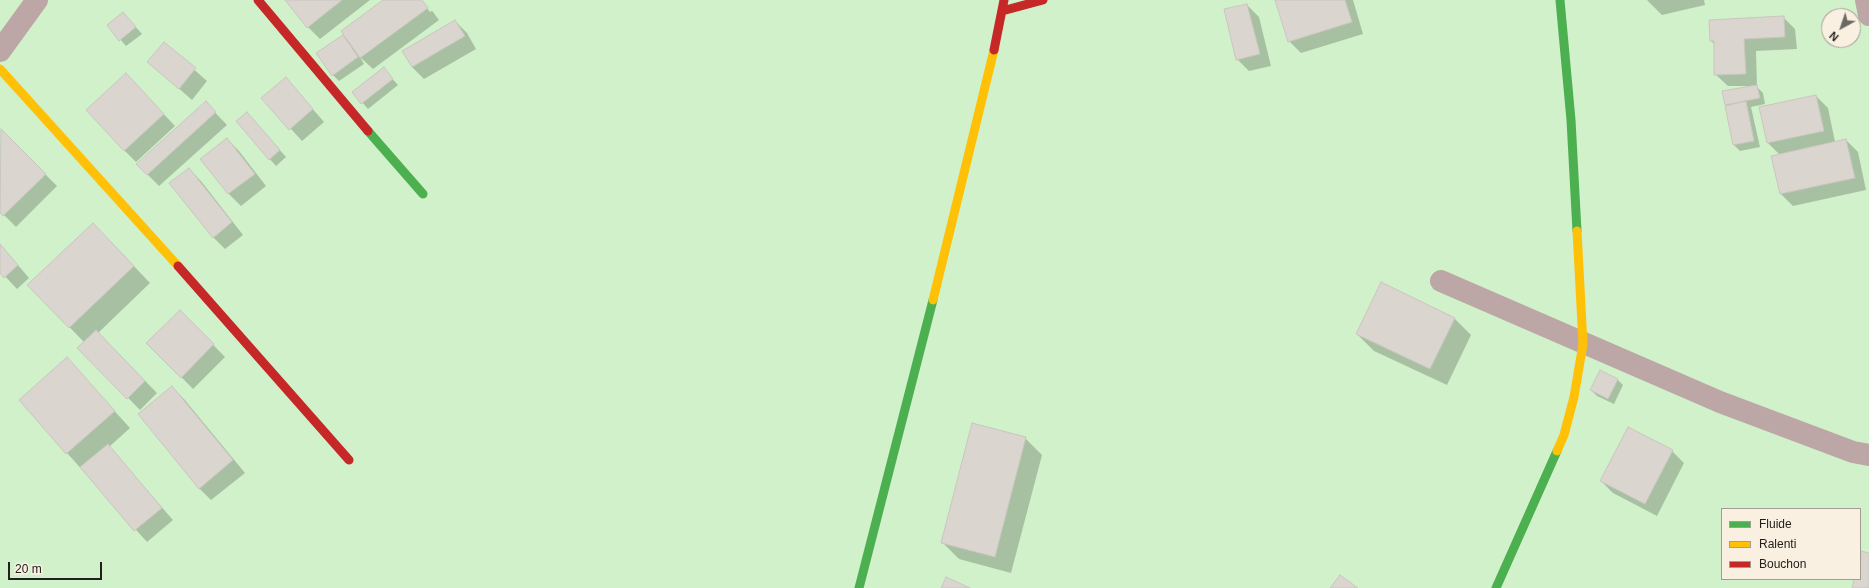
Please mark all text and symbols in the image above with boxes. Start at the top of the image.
north arrow [1821,8,1861,48]
text: N [1827,29,1841,44]
legend [1721,508,1861,580]
text: Fluide [1759,517,1792,531]
text: Ralenti [1759,537,1796,551]
scale bar [10,554,104,580]
text: Bouchon [1759,557,1806,571]
text: 20 m [15,562,42,576]

